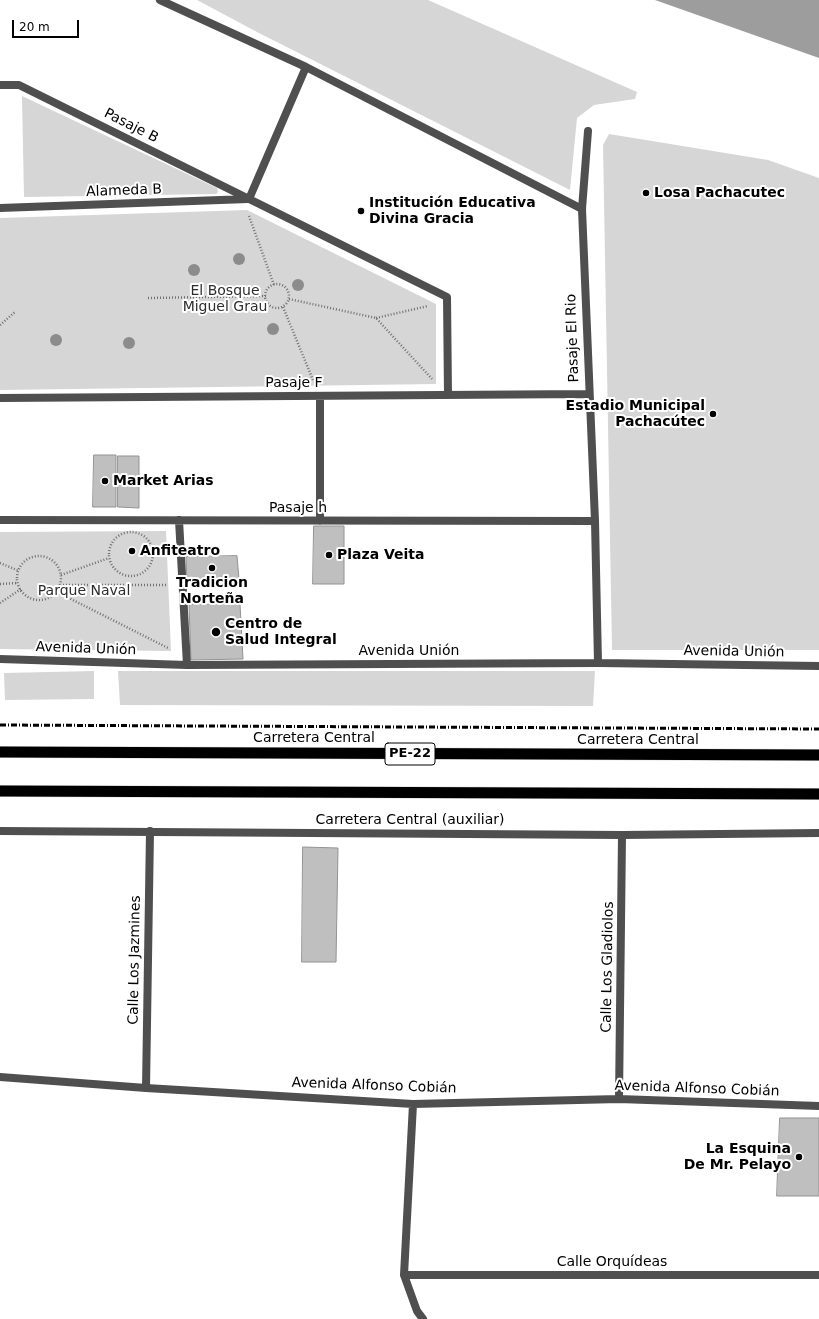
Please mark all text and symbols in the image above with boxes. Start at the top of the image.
scale bar [14,12,81,38]
text: 20 m [19,20,50,34]
street label: Pasaje B [101,105,161,147]
street label: Alameda B [86,181,162,201]
place label: Losa Pachacutec [654,185,785,201]
marker: Losa Pachacutec [641,188,651,198]
place label: Institución Educativa Divina Gracia [369,195,536,228]
marker: Institución Educativa Divina Gracia [356,206,366,216]
park label: El Bosque Miguel Grau [183,283,267,316]
street label: Pasaje El Rio [563,293,583,383]
street label: Pasaje F [265,375,323,391]
place label: Estadio Municipal Pachacútec [566,398,705,430]
marker: Estadio Municipal Pachacútec [708,409,718,419]
place label: Market Arias [113,473,214,489]
marker: Market Arias [100,476,110,486]
street label: Pasaje h [269,500,327,516]
place label: Anfiteatro [140,543,220,559]
marker: Anfiteatro [127,546,137,556]
place label: Plaza Veita [337,547,424,563]
marker: Plaza Veita [324,550,334,560]
marker: Tradicion Norteña [207,563,217,573]
place label: Tradicion Norteña [176,575,248,608]
park label: Parque Naval [38,583,130,599]
place label: Centro de Salud Integral [225,616,337,648]
marker: Centro de Salud Integral [210,626,222,638]
street label: Avenida Unión [35,639,137,659]
street label: Avenida Unión [359,643,459,659]
street label: Avenida Unión [683,643,785,661]
street label: Carretera Central [253,730,375,746]
street label: Carretera Central [577,732,699,748]
road number: PE-22 [385,743,435,765]
street label: Carretera Central (auxiliar) [316,812,504,828]
street label: Calle Los Jazmines [125,895,145,1025]
street label: Calle Los Gladiolos [598,901,618,1033]
street label: Avenida Alfonso Cobián [291,1075,457,1097]
street label: Avenida Alfonso Cobián [614,1078,780,1100]
place label: La Esquina De Mr. Pelayo [684,1141,791,1174]
marker: La Esquina De Mr. Pelayo [794,1152,804,1162]
street label: Calle Orquídeas [557,1254,667,1270]

